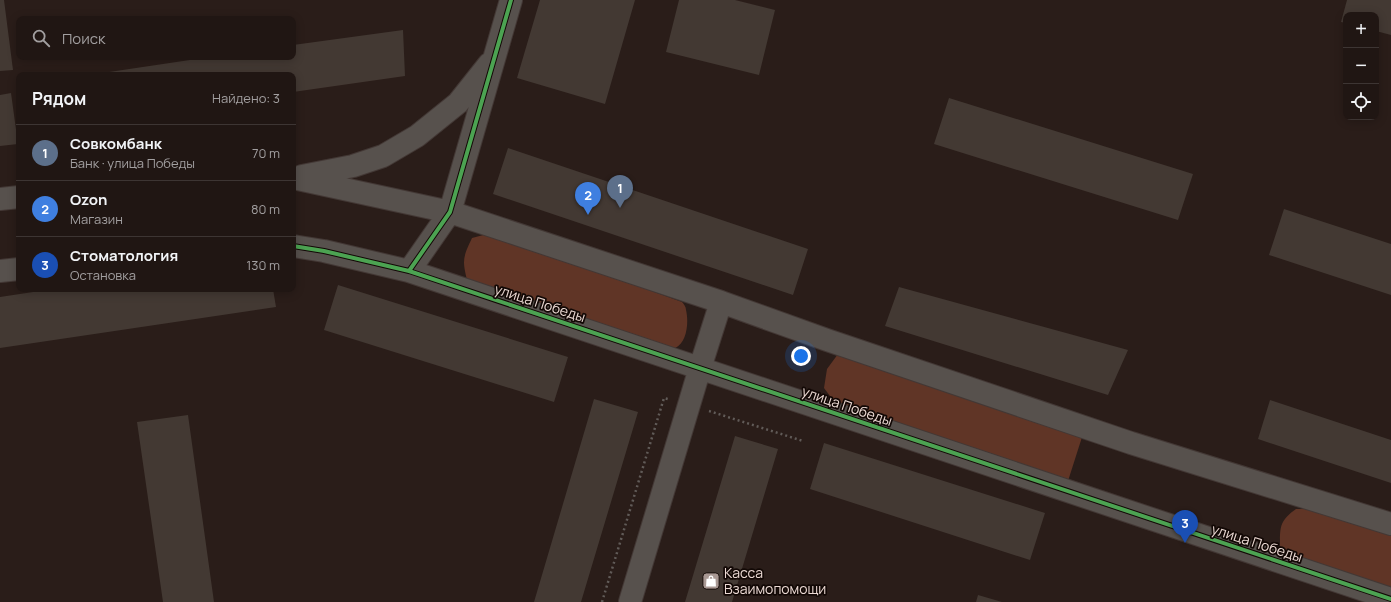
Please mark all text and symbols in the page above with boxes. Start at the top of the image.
map controls [1343,12,1379,120]
button: + [1343,12,1379,48]
search box [16,16,296,60]
icon: search [30,27,52,49]
text: Поиск [62,28,106,49]
button: − [1343,48,1379,84]
button: locate [1343,84,1379,120]
text: Рядом [32,87,86,110]
text: Найдено: 3 [212,89,280,107]
text: Совкомбанк [70,133,162,154]
text: 1 [42,144,48,162]
text: 70 m [252,144,280,162]
text: Банк · улица Победы [70,154,195,172]
pin: 1 [607,175,633,208]
pin: 2 [575,182,601,215]
text: Ozon [70,189,107,210]
text: 2 [41,200,49,218]
text: 80 m [251,200,280,218]
text: Магазин [70,210,123,228]
text: Стоматология [70,245,178,266]
text: 3 [41,256,49,274]
text: 130 m [246,256,280,274]
text: Остановка [70,266,136,284]
street label: улица Победы [492,279,588,326]
your location [791,346,811,366]
street label: улица Победы [799,381,895,430]
pin: 3 [1172,510,1198,543]
street label: улица Победы [1209,519,1305,566]
place label: Касса Взаимопомощи [724,563,826,598]
shop icon: Касса Взаимопомощи [701,571,721,591]

